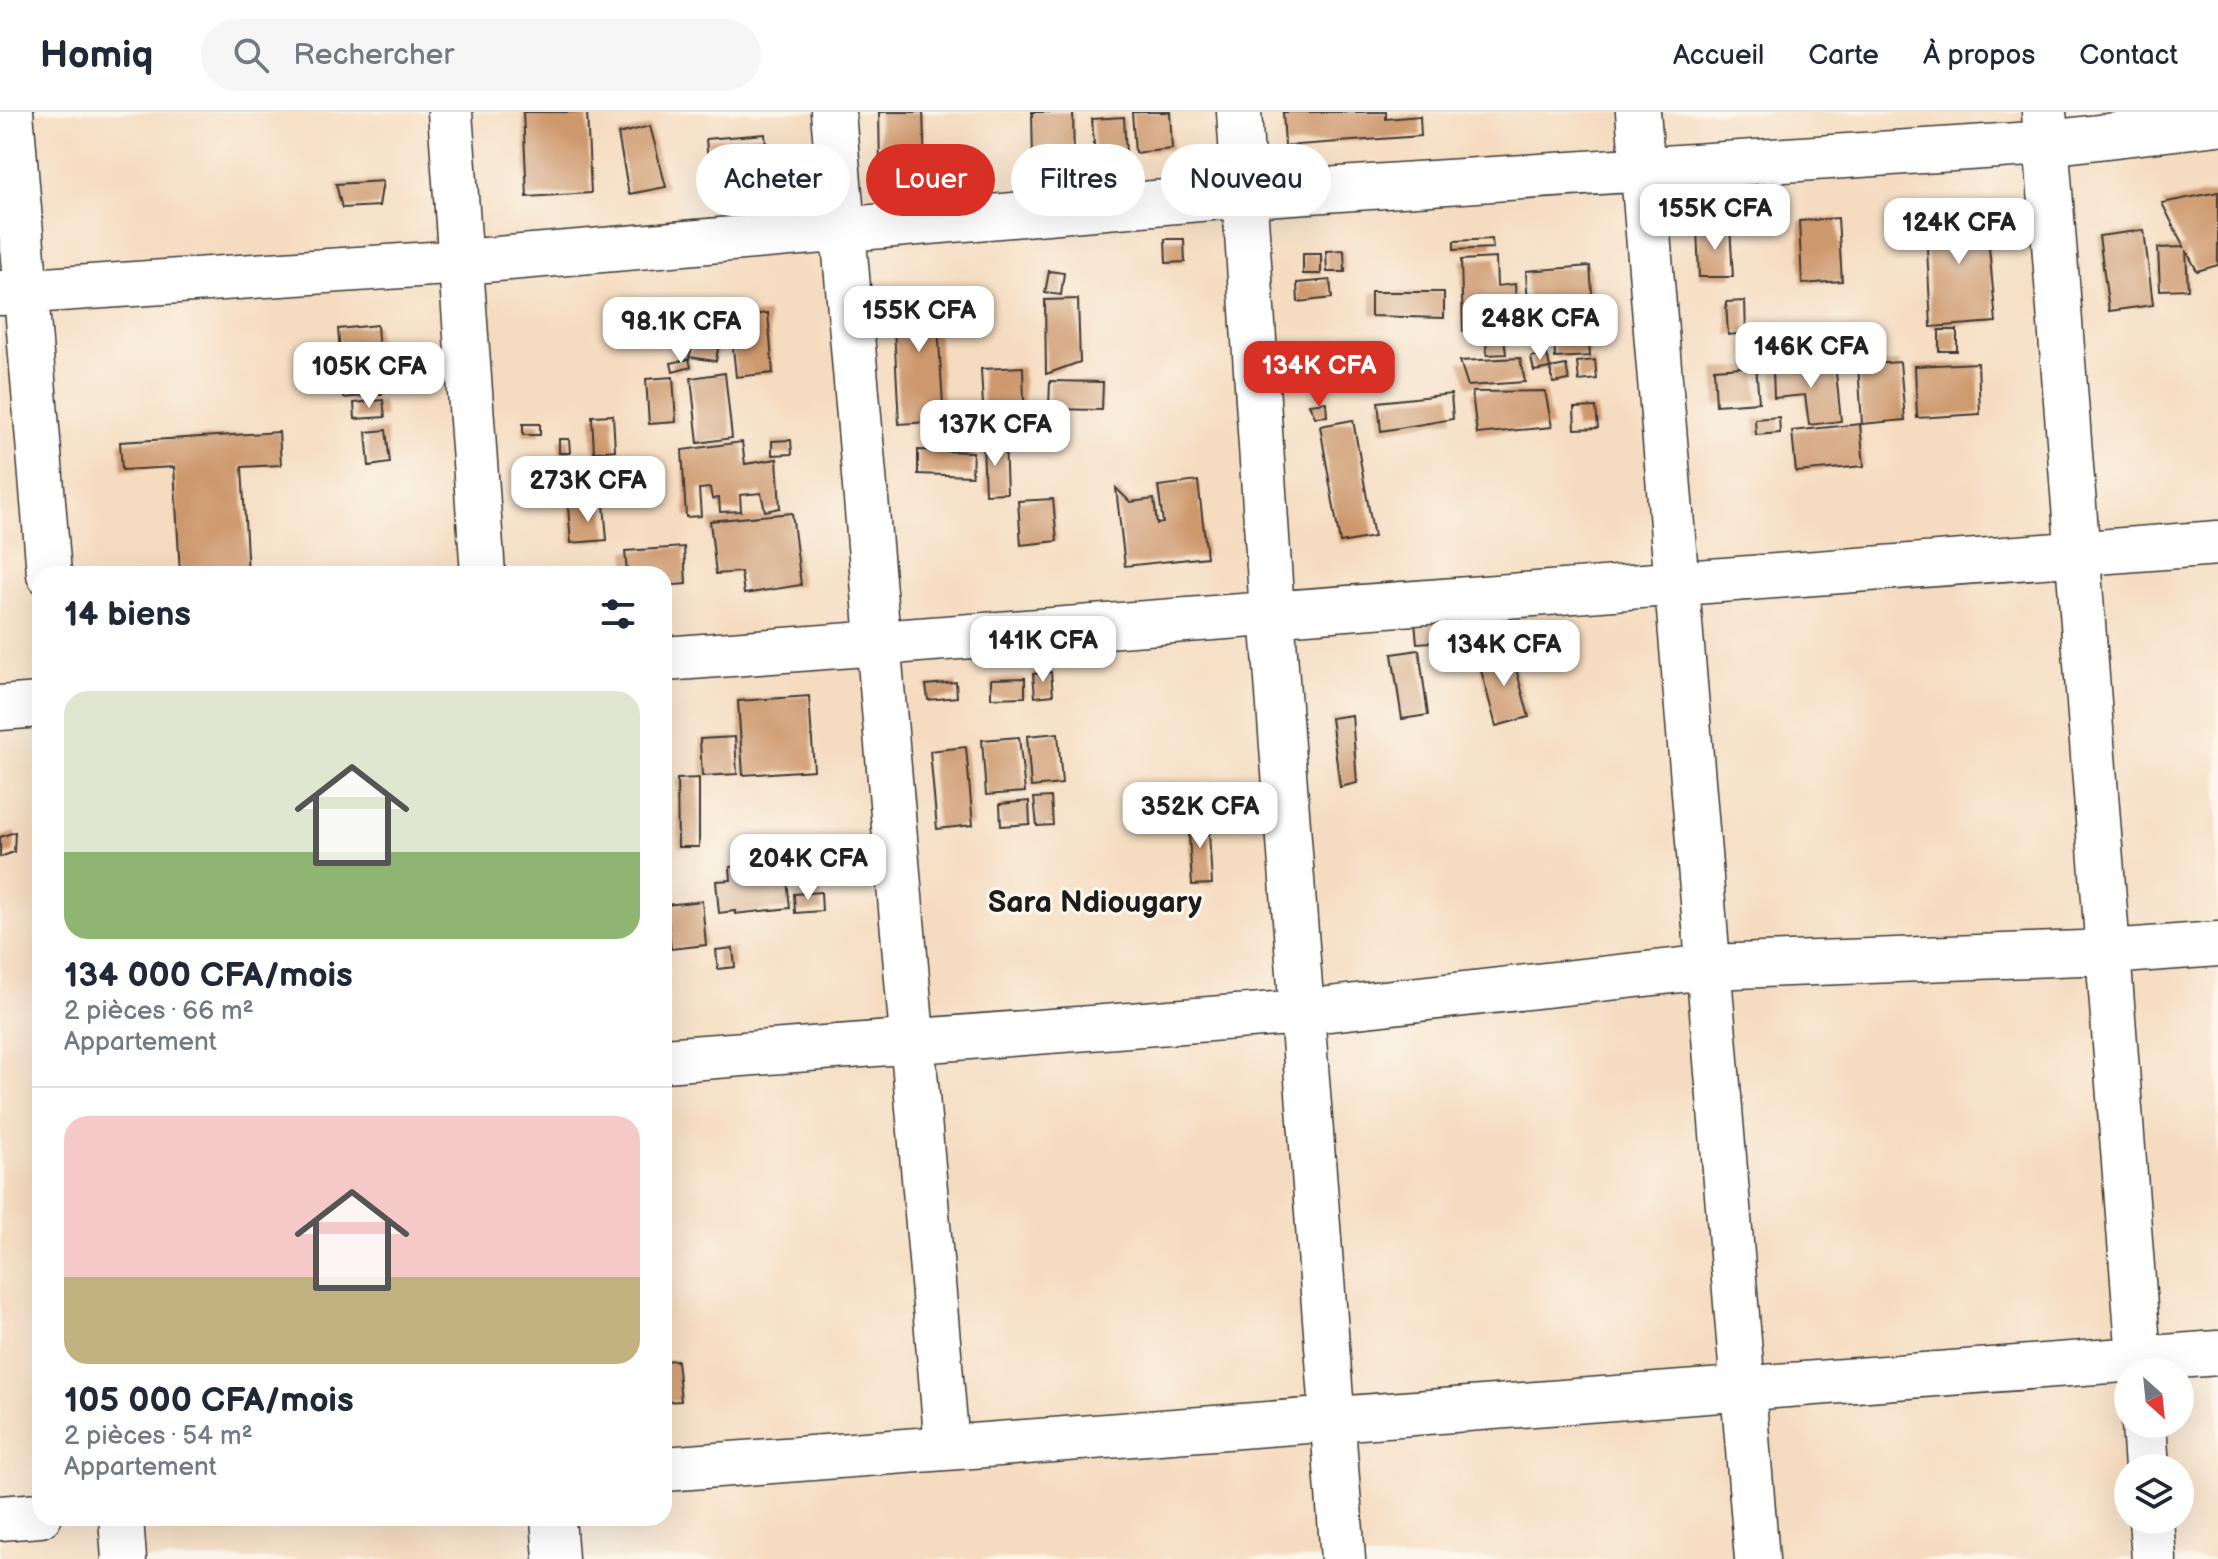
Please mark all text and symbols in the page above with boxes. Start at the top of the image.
search box [201,19,761,91]
text: Homiq [40,33,153,78]
icon: search [229,33,273,77]
text: Rechercher [293,37,454,73]
text: Accueil [1673,39,1764,72]
text: Carte [1808,39,1879,72]
text: À propos [1923,39,2035,72]
text: Contact [2079,39,2178,72]
chip: Acheter [696,144,850,216]
chip: Louer [866,144,995,216]
chip: Filtres [1011,144,1145,216]
chip: Nouveau [1161,144,1331,216]
pin: 155K CFA [1632,184,1798,252]
text: 155K CFA [1658,194,1772,225]
pin: 124K CFA [1876,198,2042,266]
text: 124K CFA [1902,208,2016,239]
pin: 155K CFA [836,286,1002,354]
pin: 248K CFA [1457,294,1623,362]
text: 155K CFA [862,296,976,327]
pin: 98.1K CFA [589,297,773,365]
text: 248K CFA [1481,304,1599,335]
text: 98.1K CFA [621,307,741,338]
pin: 146K CFA [1728,322,1894,390]
text: 146K CFA [1753,332,1869,363]
pin: 134K CFA [1236,341,1402,409]
pin: 105K CFA [286,342,452,410]
text: 134K CFA [1262,351,1376,382]
text: 105K CFA [311,352,427,383]
pin: 137K CFA [912,400,1078,468]
text: 137K CFA [938,410,1052,441]
pin: 273K CFA [505,456,671,524]
text: 273K CFA [529,466,647,497]
icon: filters [596,592,640,636]
text: 14 biens [64,594,191,635]
pin: 141K CFA [960,616,1126,684]
pin: 134K CFA [1421,620,1587,688]
text: 141K CFA [988,626,1098,657]
text: 134K CFA [1447,630,1561,661]
icon: home [280,743,424,887]
pin: 352K CFA [1117,782,1283,850]
text: 352K CFA [1141,792,1259,823]
pin: 204K CFA [725,834,891,902]
text: 204K CFA [748,844,868,875]
district label: Sara Ndiougary [988,885,1202,921]
text: 134 000 CFA/mois [64,955,353,996]
text: 2 pièces · 66 m² [64,996,254,1027]
text: Appartement [64,1027,217,1058]
icon: home [280,1168,424,1312]
north arrow [2114,1358,2194,1438]
map controls [2114,1358,2194,1534]
text: 105 000 CFA/mois [64,1380,354,1421]
text: 2 pièces · 54 m² [64,1421,253,1452]
text: Appartement [64,1452,217,1483]
button: layers [2114,1454,2194,1534]

